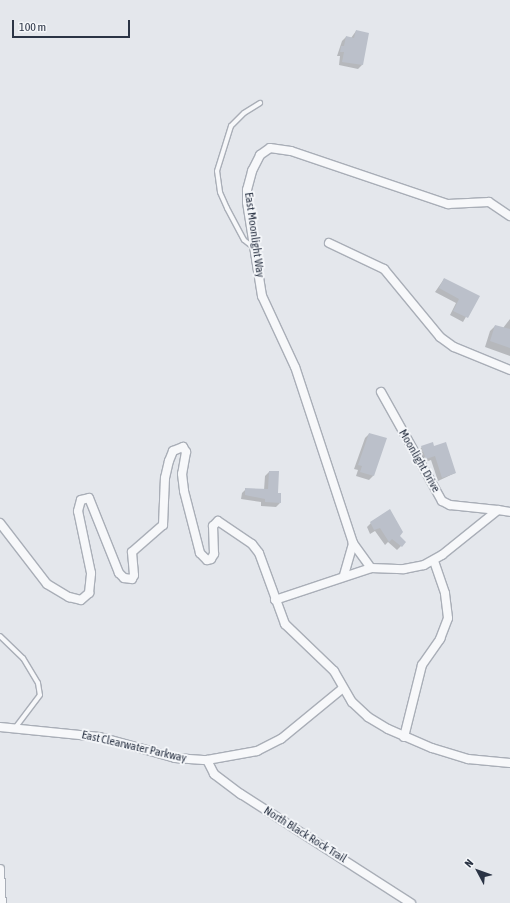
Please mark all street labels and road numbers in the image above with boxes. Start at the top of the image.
street label: East Moonlight Way [241,191,267,279]
street label: Moonlight Drive [395,427,443,495]
street label: East Clearwater Parkway [80,728,188,766]
street label: North Black Rock Trail [261,804,349,866]

